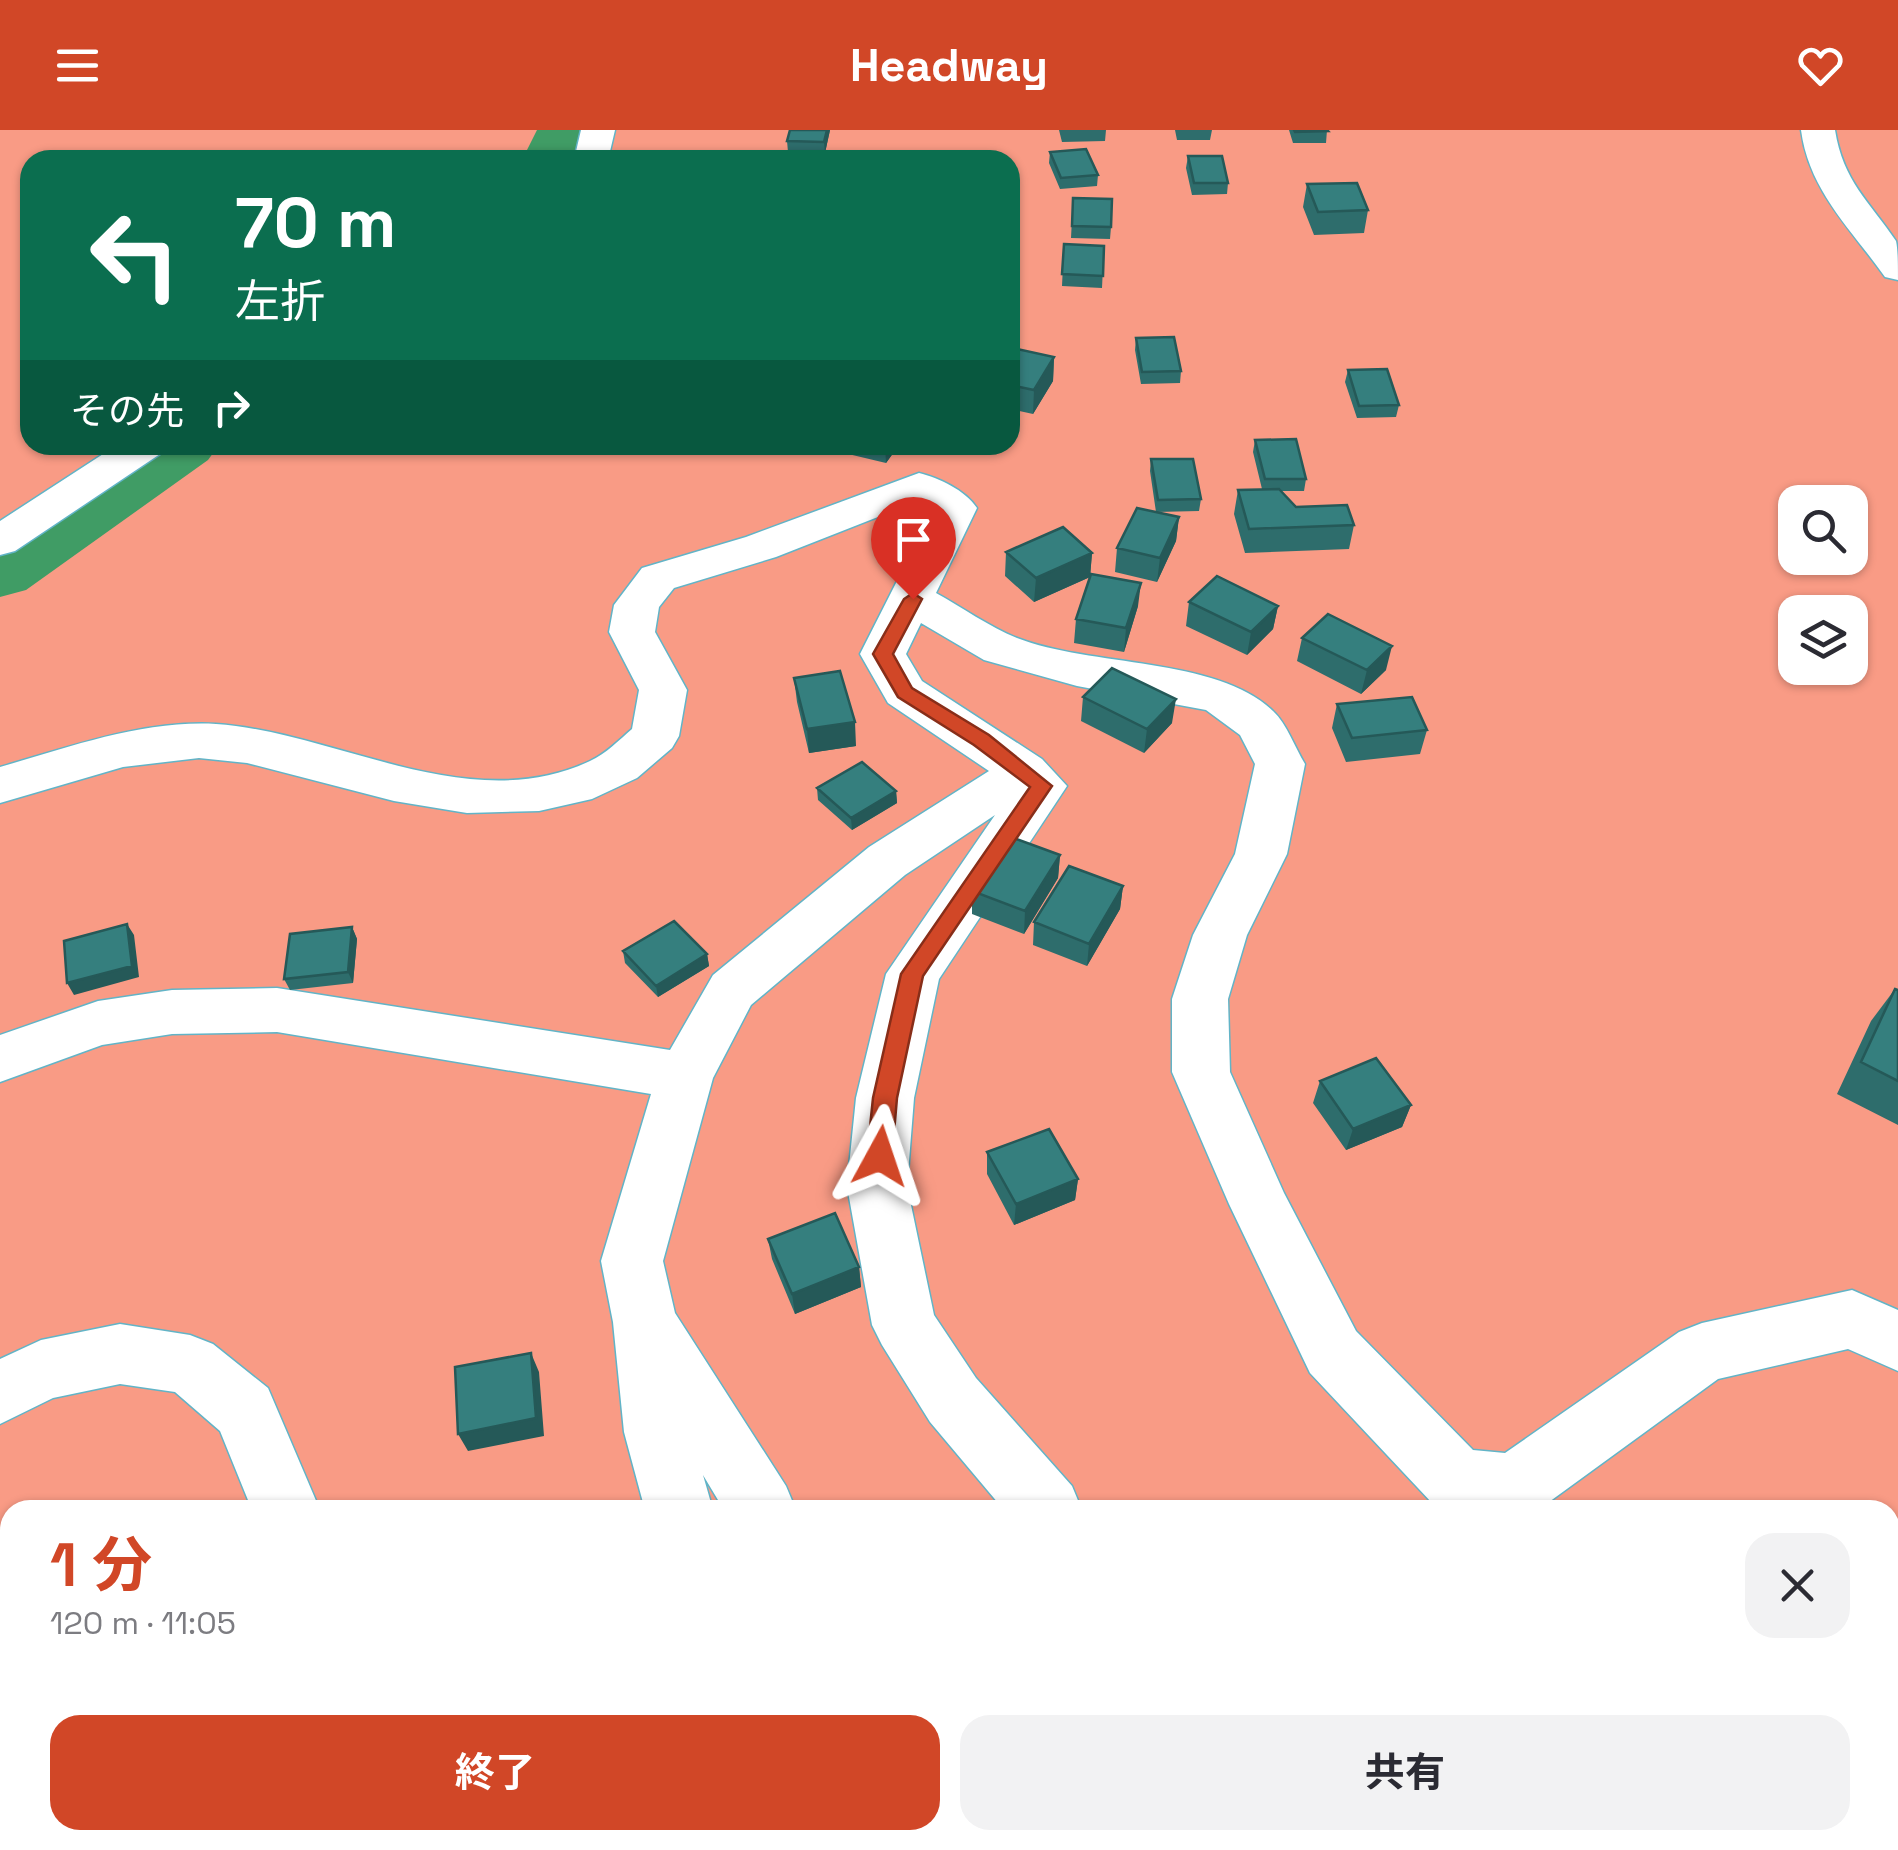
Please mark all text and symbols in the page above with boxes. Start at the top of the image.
text: Headway [850,37,1048,94]
icon: menu [50,38,105,93]
icon: heart [1793,38,1848,93]
text: 70 m [235,178,396,267]
icon: left [70,190,200,320]
text: 左折 [235,273,325,330]
icon: right [204,380,259,435]
text: その先 [70,387,184,435]
map controls [1778,485,1868,685]
button: search [1778,485,1868,575]
pin [871,497,956,600]
icon: arrive [886,512,941,567]
button: layers [1778,595,1868,685]
position arrow [828,1104,932,1208]
text: 1 分 [50,1527,152,1604]
button: close [1745,1533,1850,1638]
text: 120 m · 11:05 [50,1603,236,1643]
button: 終了 [50,1715,940,1830]
button: 共有 [960,1715,1850,1830]

